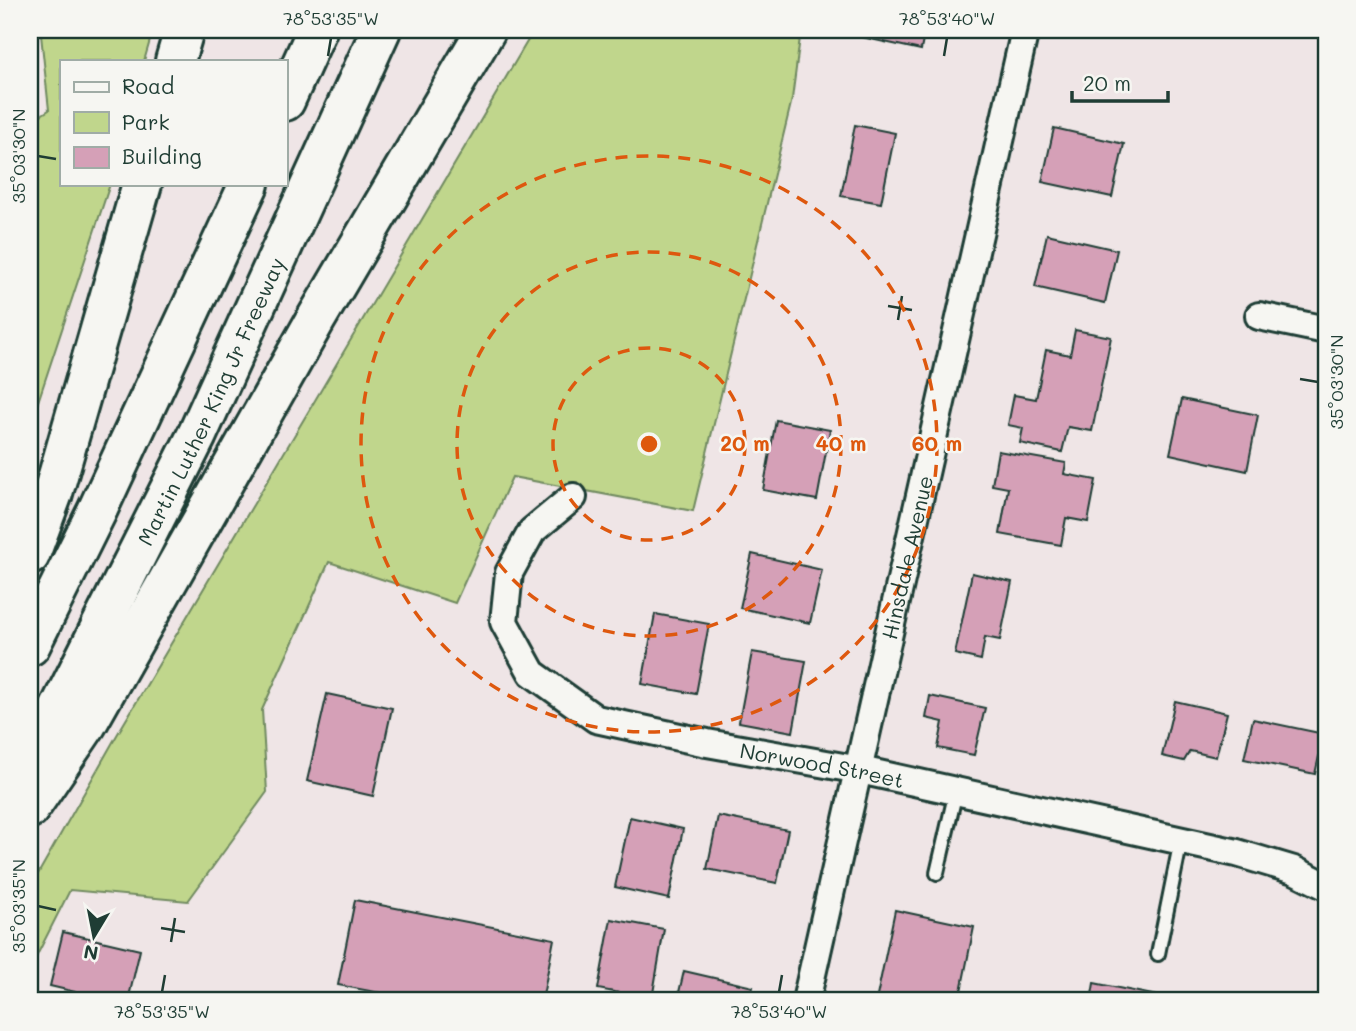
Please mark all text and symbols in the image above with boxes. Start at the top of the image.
text: 78°53'35"W [283,6,379,30]
text: 78°53'40"W [899,6,995,30]
legend [60,60,287,186]
scale bar [1072,60,1169,104]
text: 20 m [1083,69,1131,96]
text: Road [122,72,174,99]
text: Park [122,108,170,135]
text: 35°03'30"N [6,109,30,203]
text: Building [122,142,202,169]
street label: Martin Luther King Jr Freeway [130,253,290,550]
text: 35°03'30"N [1324,335,1348,429]
text: 20 m [720,429,770,456]
text: 40 m [815,429,867,456]
text: 60 m [912,429,962,456]
centre of rings [637,432,661,456]
street label: Hinsdale Avenue [875,473,938,642]
street label: Norwood Street [738,736,907,793]
text: 35°03'35"N [6,859,30,953]
north arrow [60,902,130,972]
text: N [82,940,100,967]
text: 78°53'35"W [114,999,210,1023]
text: 78°53'40"W [731,999,827,1023]

